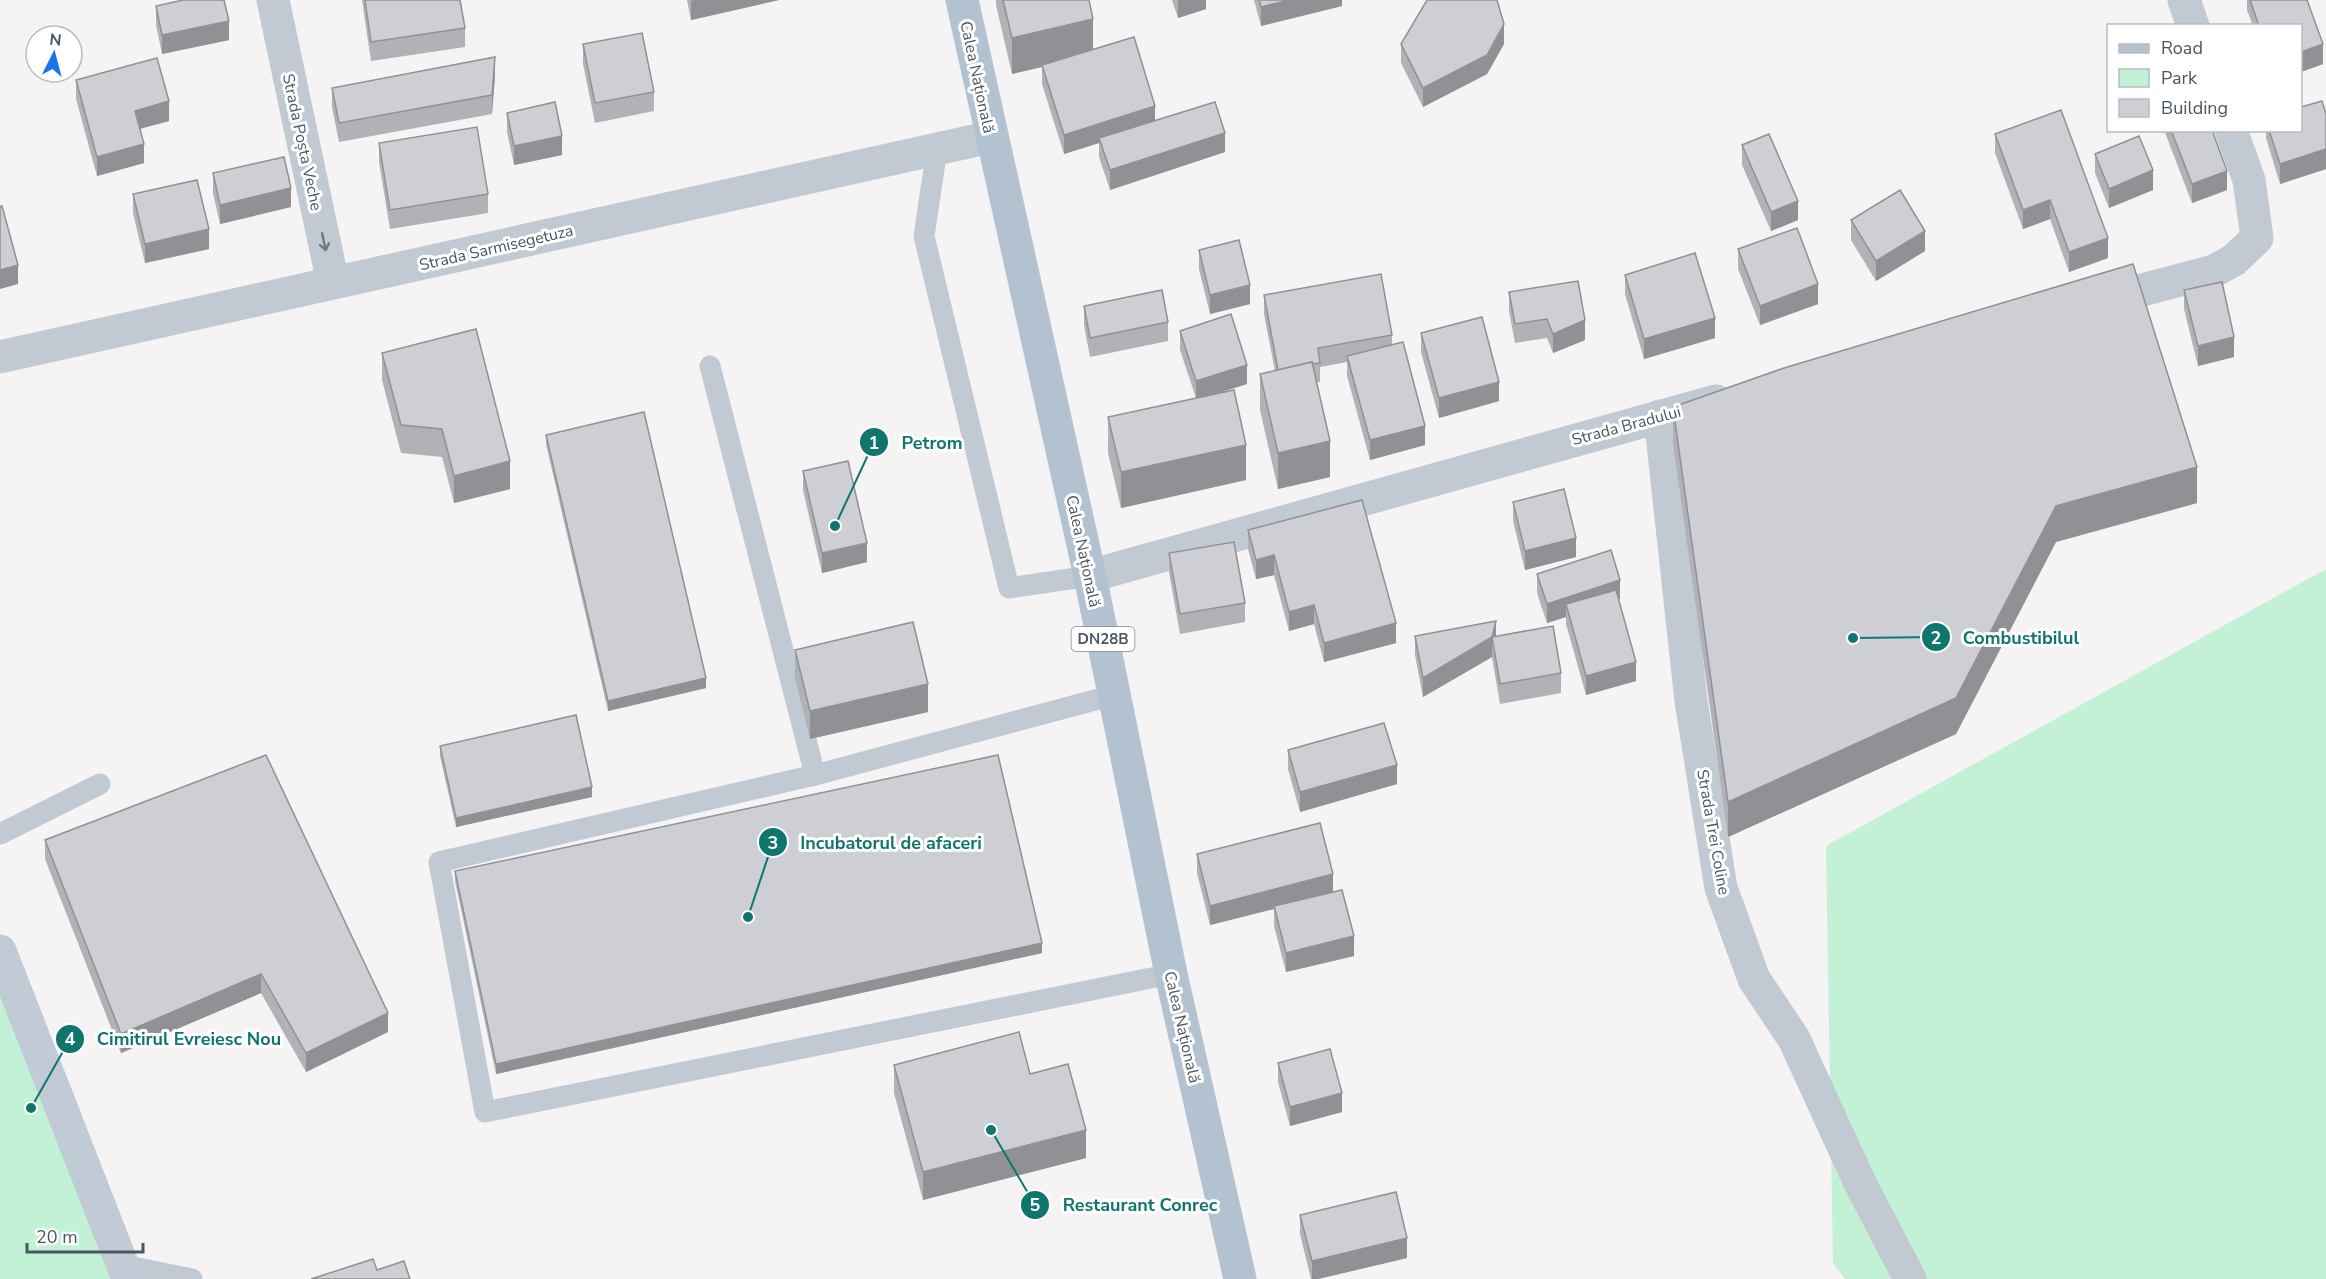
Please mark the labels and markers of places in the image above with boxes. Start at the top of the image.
callout: Petrom [859,424,974,460]
callout: Combustibilul [1921,619,2091,655]
callout: Incubatorul de afaceri [758,824,994,860]
callout: Cimitirul Evreiesc Nou [55,1021,294,1057]
callout: Restaurant Conrec [1020,1187,1229,1223]

